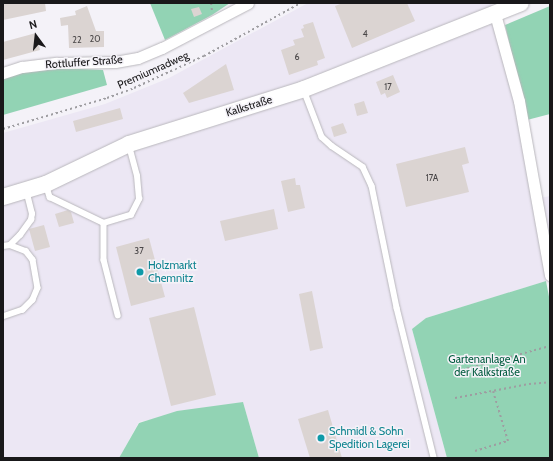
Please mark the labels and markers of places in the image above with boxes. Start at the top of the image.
place label: Holzmarkt Chemnitz [148,259,196,285]
marker: Holzmarkt Chemnitz [135,267,145,277]
place label: Schmidl & Sohn Spedition Lagerei [329,425,409,451]
marker: Schmidl & Sohn Spedition Lagerei [316,433,326,443]

